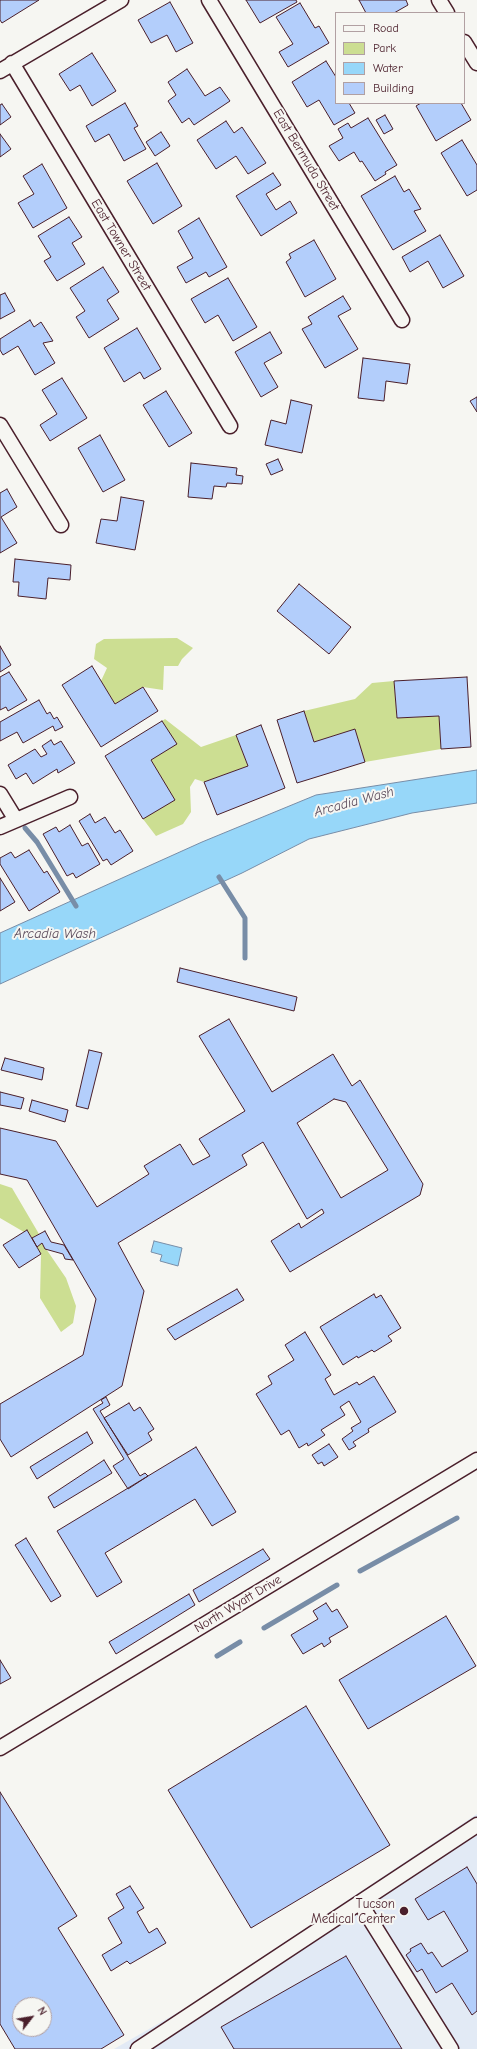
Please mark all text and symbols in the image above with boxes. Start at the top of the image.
legend [335,12,465,104]
text: Road [373,21,399,35]
text: Park [373,41,396,55]
text: Water [373,61,403,75]
text: Building [373,81,414,95]
street label: East Bermuda Street [270,106,342,214]
street label: East Towner Street [88,196,154,294]
water label: Arcadia Wash [312,783,396,821]
water label: Arcadia Wash [14,926,96,942]
street label: North Wyatt Drive [192,1572,284,1636]
place label: Tucson Medical Center [311,1896,395,1927]
marker: Tucson Medical Center [398,1905,410,1917]
north arrow [12,1997,52,2037]
text: N [34,2005,49,2018]

